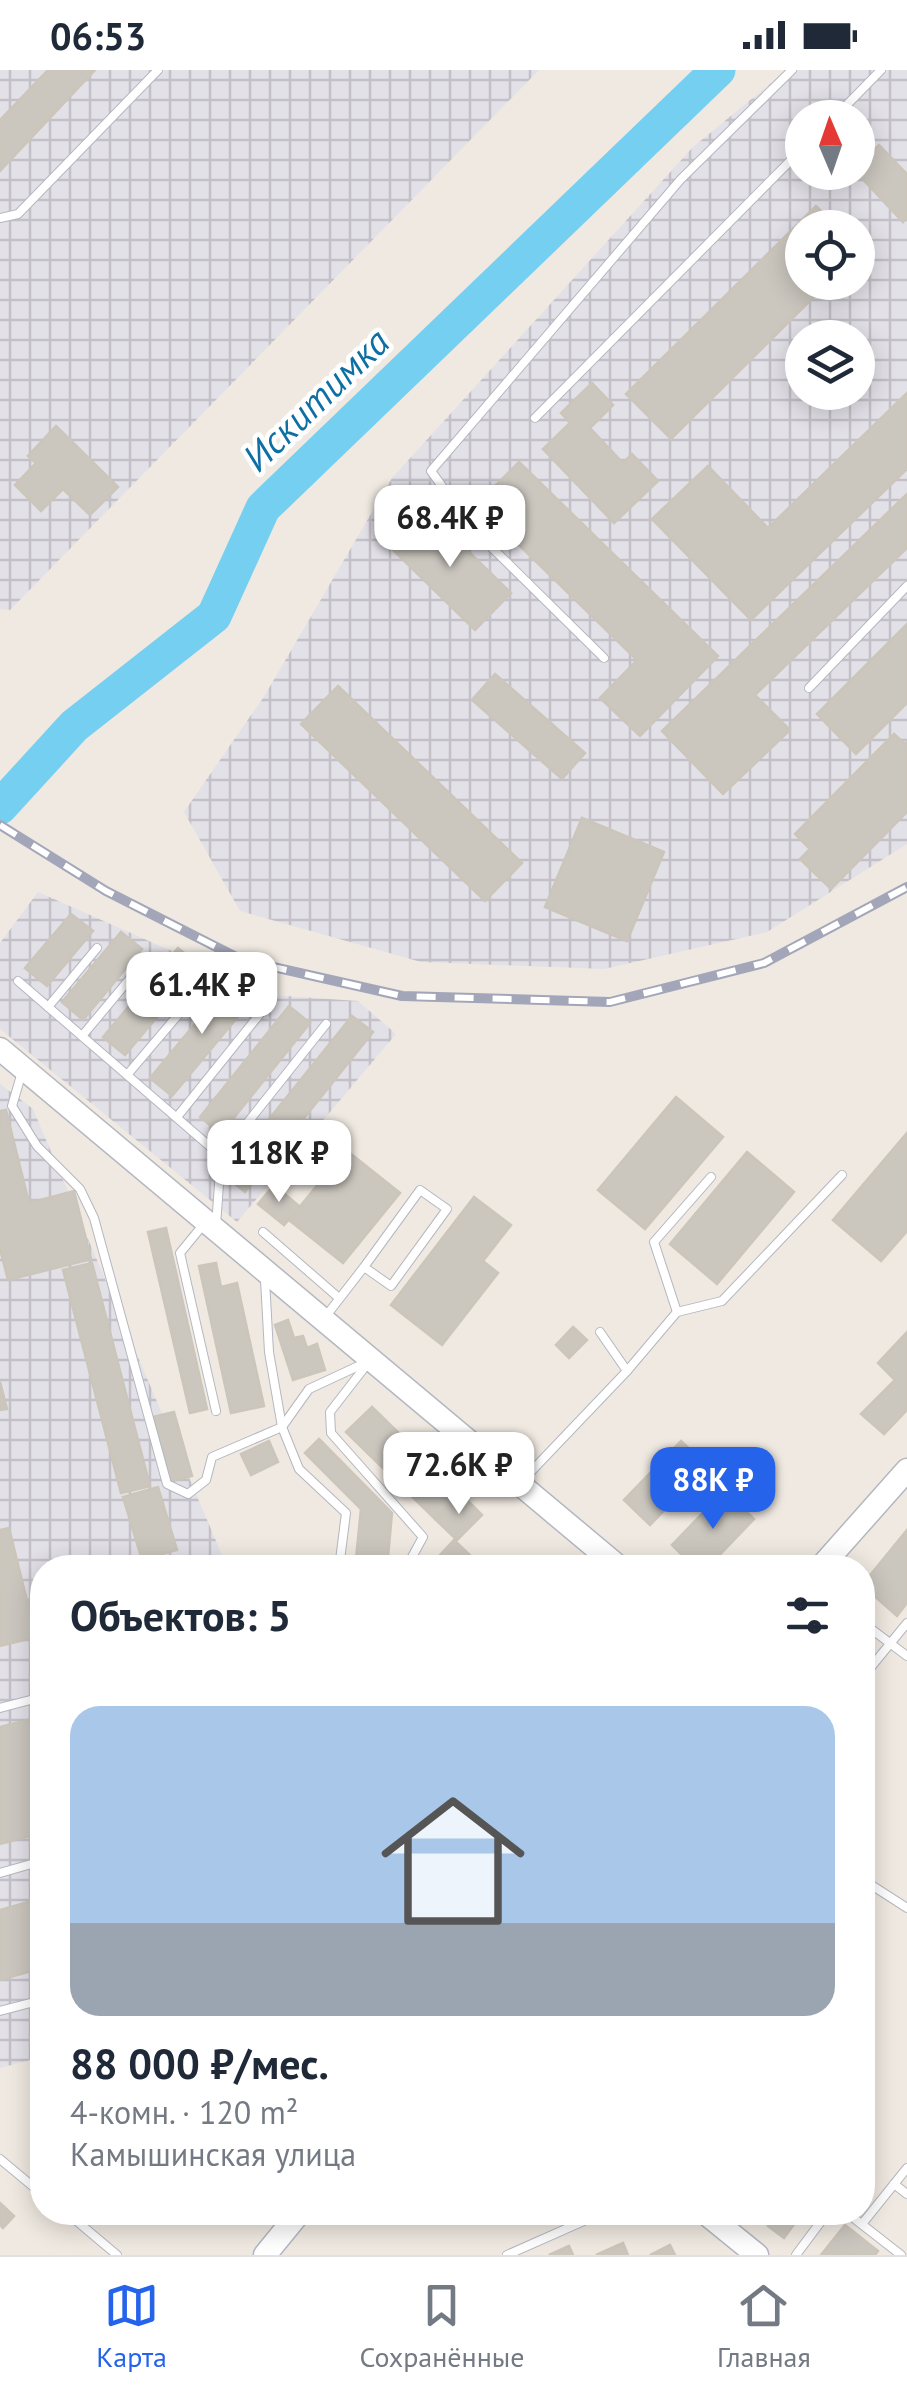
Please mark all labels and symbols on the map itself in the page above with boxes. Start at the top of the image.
north arrow [785,100,875,190]
water label: Искитимка [231,317,399,481]
pin: 68.4K ₽ [358,485,542,570]
pin: 61.4K ₽ [110,952,294,1037]
pin: 118K ₽ [198,1120,360,1205]
pin: 72.6K ₽ [367,1432,551,1517]
pin: 88K ₽ [643,1447,783,1532]

